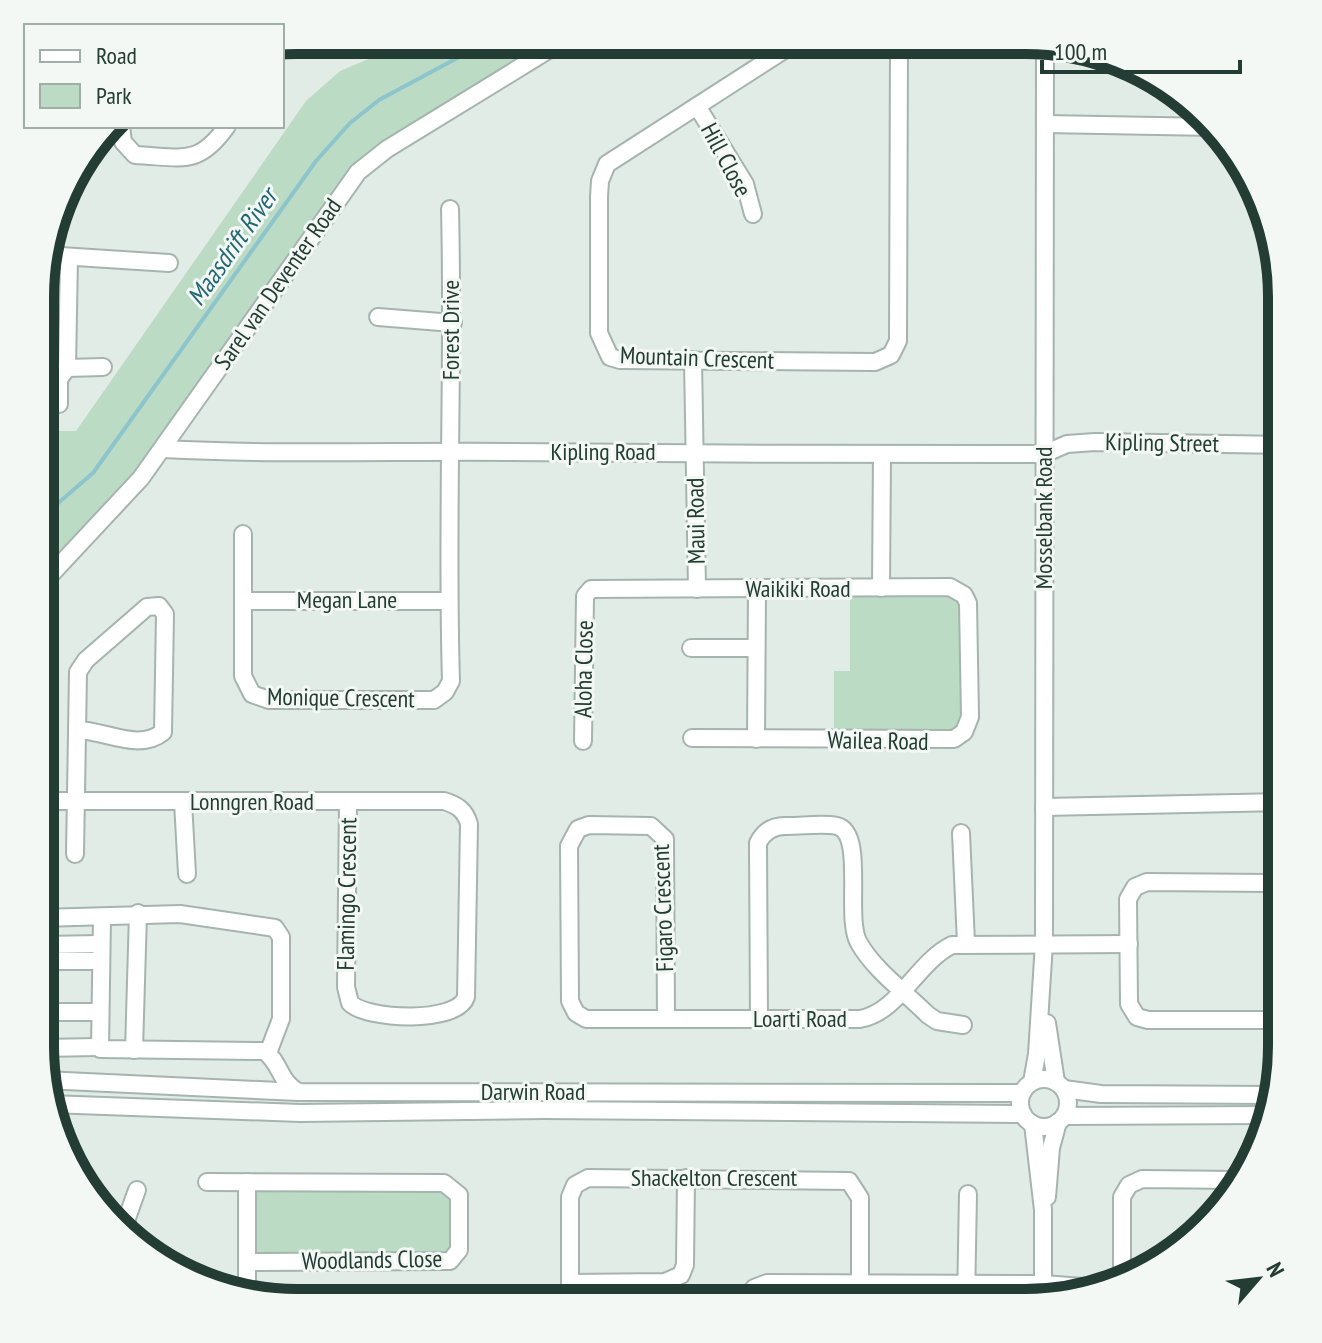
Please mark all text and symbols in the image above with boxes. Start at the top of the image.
legend [24,24,284,128]
scale bar [1042,24,1240,74]
text: 100 m [1054,36,1107,67]
text: Road [96,40,137,71]
text: Park [96,80,132,111]
street label: Hill Close [694,117,759,202]
water label: Maasdrift River [179,179,286,312]
street label: Sarel van Deventer Road [207,192,348,375]
street label: Forest Drive [435,280,466,380]
street label: Mountain Crescent [619,339,775,376]
street label: Kipling Street [1105,426,1220,459]
street label: Kipling Road [550,436,656,467]
street label: Mosselbank Road [1028,447,1059,589]
street label: Maui Road [679,477,712,565]
street label: Waikiki Road [745,573,851,604]
street label: Megan Lane [297,584,397,615]
street label: Aloha Close [567,620,600,718]
street label: Monique Crescent [267,681,415,714]
street label: Wailea Road [827,724,929,757]
street label: Lonngren Road [190,786,314,817]
street label: Flamingo Crescent [330,817,363,971]
street label: Figaro Crescent [645,843,680,972]
street label: Loarti Road [753,1003,847,1034]
street label: Darwin Road [481,1076,585,1107]
street label: Shackelton Crescent [631,1162,798,1193]
north arrow [1218,1239,1298,1319]
street label: Woodlands Close [301,1243,443,1276]
text: N [1261,1258,1291,1281]

